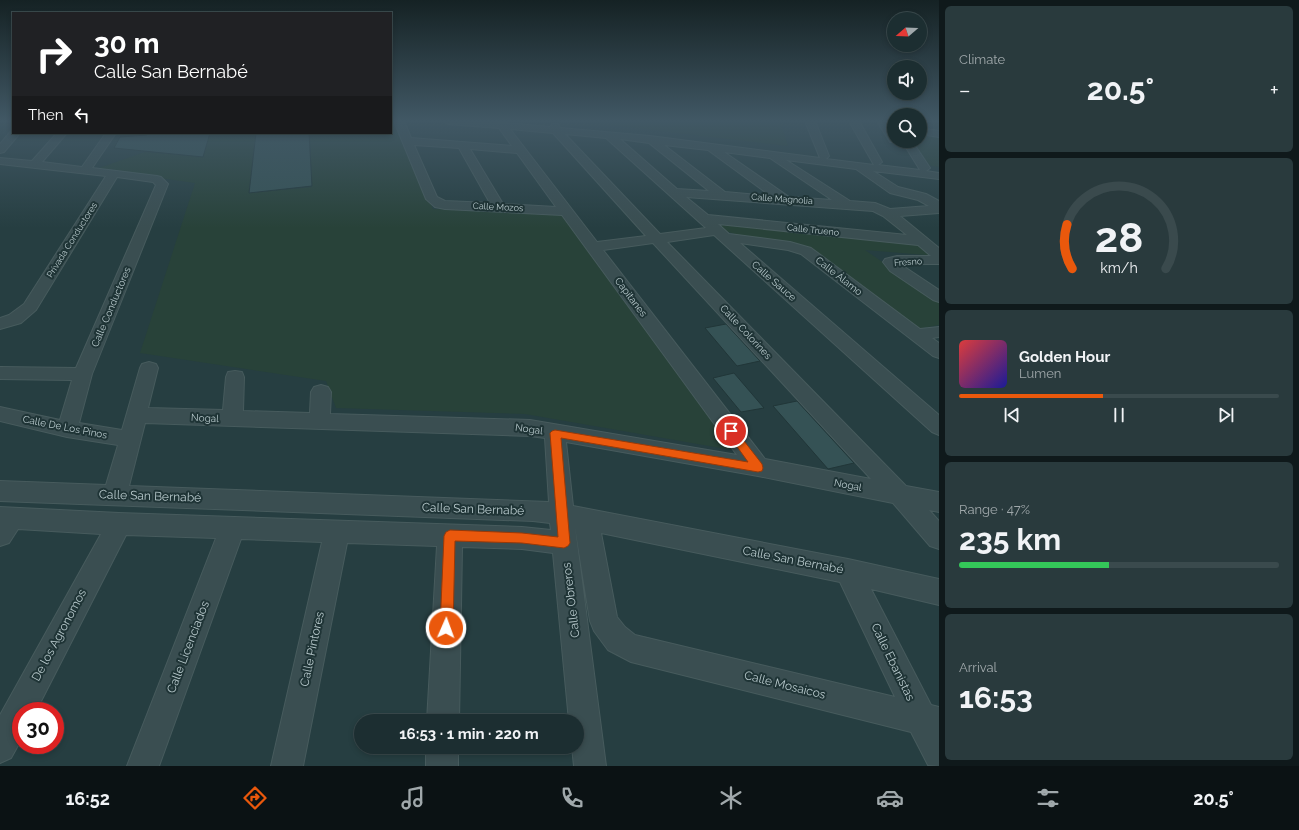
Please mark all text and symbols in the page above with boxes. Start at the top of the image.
north arrow [887,12,927,52]
map controls [887,12,927,148]
text: 30 m [94,27,160,60]
icon: right [28,28,80,80]
text: Climate [959,52,1005,67]
button: sound [887,60,927,100]
text: Calle San Bernabé [94,61,248,82]
text: 20.5° [1087,72,1154,107]
text: − [959,77,971,103]
text: + [1270,77,1279,103]
icon: left [71,104,93,126]
text: Then [28,106,63,124]
button: search [887,108,927,148]
street label: Calle Magnolia [751,192,813,206]
street label: Privada Conductores [45,200,100,279]
street label: Calle Mozos [472,201,524,213]
text: 28 [1095,213,1143,262]
street label: Calle Trueno [786,222,840,238]
street label: Calle Álamo [814,254,864,298]
street label: Fresno [894,256,922,268]
street label: Calle Sauce [750,259,798,303]
text: km/h [1100,260,1138,276]
street label: Calle Conductores [89,265,133,349]
street label: Capitanes [613,275,649,319]
street label: Calle Colorines [718,303,774,361]
text: Golden Hour [1019,348,1110,366]
text: Lumen [1019,366,1061,381]
icon: previous [1001,404,1023,426]
icon: pause [1108,404,1130,426]
icon: next [1215,404,1237,426]
street label: Nogal [191,412,220,424]
street label: Calle De Los Pinos [22,413,108,441]
pin [714,414,748,448]
icon: arrive [720,420,742,442]
street label: Nogal [514,422,544,436]
street label: Nogal [833,477,863,493]
street label: Calle San Bernabé [99,487,201,505]
street label: Calle San Bernabé [422,500,524,518]
text: Range · 47% [959,502,1030,517]
text: 235 km [959,522,1061,557]
street label: Calle San Bernabé [741,543,845,577]
street label: Calle Obreros [559,561,583,638]
street label: De los Agronomos [29,586,89,683]
street label: Calle Licenciados [164,599,212,695]
position arrow [425,607,467,649]
street label: Calle Pintores [297,610,327,688]
street label: Calle Ebanistas [868,621,918,703]
text: Arrival [959,660,997,675]
street label: Calle Mosaicos [743,668,827,702]
text: 16:53 [959,680,1033,715]
speed limit sign: 30 [12,702,64,754]
text: 16:53 · 1 min · 220 m [399,725,539,743]
icon: directions [241,784,269,812]
icon: music [399,784,427,812]
icon: phone [558,784,586,812]
icon: climate [717,784,745,812]
icon: car [876,784,904,812]
icon: filters [1034,784,1062,812]
text: 16:52 [65,788,110,809]
text: 20.5° [1193,788,1234,809]

